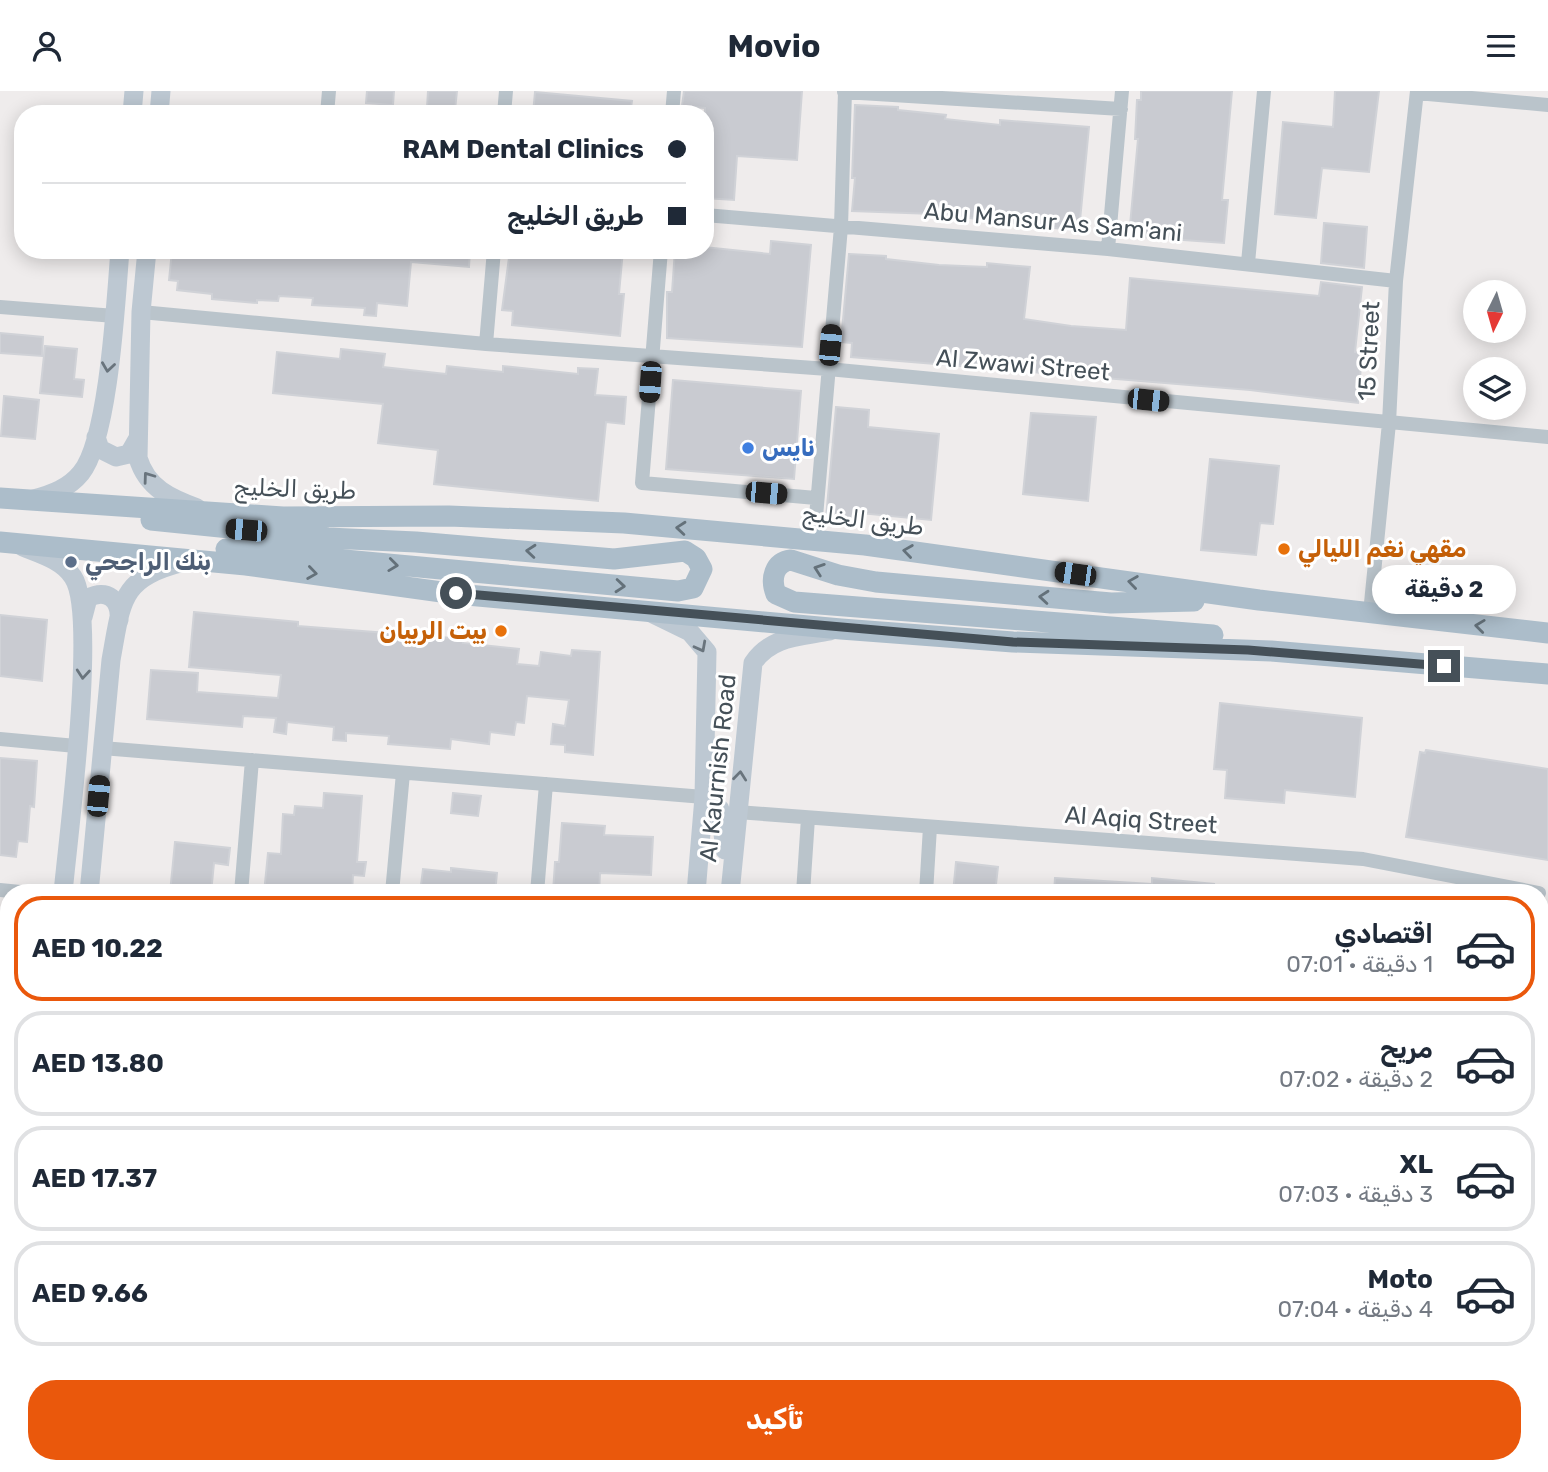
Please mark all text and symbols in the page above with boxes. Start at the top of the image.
icon: person [28,27,66,65]
text: Movio [727,27,821,65]
icon: menu [1482,27,1520,65]
text: RAM Dental Clinics [402,134,644,165]
street label: Abu Mansur As Sam'ani [923,197,1183,247]
text: طريق الخليج [507,201,644,232]
north arrow [1463,280,1526,343]
map controls [1463,280,1526,420]
street label: 15 Street [1352,300,1386,402]
car [818,323,843,367]
street label: Al Zwawi Street [935,343,1111,387]
button: layers [1463,357,1526,420]
car [639,360,662,404]
one-way arrow [101,361,116,373]
car [1127,387,1170,413]
place label: نايس [762,434,815,462]
marker: نايس [740,440,756,456]
one-way arrow [144,472,156,485]
street label: طريق الخليج [233,473,357,508]
car [745,481,788,505]
street label: طريق الخليج [800,499,925,544]
car [225,518,268,542]
one-way arrow [675,521,686,536]
place label: مقهي نغم الليالي [1298,535,1467,568]
marker: مقهي نغم الليالي [1276,541,1292,557]
one-way arrow [525,544,536,559]
one-way arrow [902,544,913,559]
place label: بنك الراجحي [85,548,211,581]
marker: بنك الراجحي [63,554,79,570]
one-way arrow [387,558,399,573]
car [1053,561,1098,587]
one-way arrow [814,563,826,577]
one-way arrow [306,565,318,580]
callout: 2 دقيقة [1372,565,1516,613]
one-way arrow [1127,575,1139,590]
text: 2 دقيقة [1405,575,1483,603]
route start [440,577,472,609]
one-way arrow [614,579,625,594]
one-way arrow [1039,590,1050,605]
place label: بيت الربيان [379,617,487,645]
one-way arrow [1474,618,1486,633]
marker: بيت الربيان [493,623,509,639]
one-way arrow [693,640,707,653]
route end [1428,650,1460,682]
one-way arrow [76,669,91,680]
street label: Al Kaurnish Road [694,673,742,863]
one-way arrow [733,770,748,782]
car [86,774,111,818]
street label: Al Aqiq Street [1064,801,1218,839]
icon: car [1454,917,1517,980]
text: اقتصادي [1334,919,1433,950]
text: AED 10.22 [32,933,163,964]
text: 1 دقيقة · 07:01 [1286,950,1433,978]
icon: car [1454,1032,1517,1095]
text: مريح [1380,1034,1433,1065]
text: AED 13.80 [32,1048,164,1079]
text: 2 دقيقة · 07:02 [1279,1065,1433,1093]
icon: car [1454,1147,1517,1210]
text: XL [1400,1149,1433,1180]
text: AED 17.37 [32,1163,157,1194]
text: 3 دقيقة · 07:03 [1278,1180,1433,1208]
icon: car [1454,1262,1517,1325]
text: Moto [1368,1264,1433,1295]
text: AED 9.66 [32,1278,148,1309]
text: 4 دقيقة · 07:04 [1277,1295,1433,1323]
button: تأكيد [28,1380,1521,1460]

